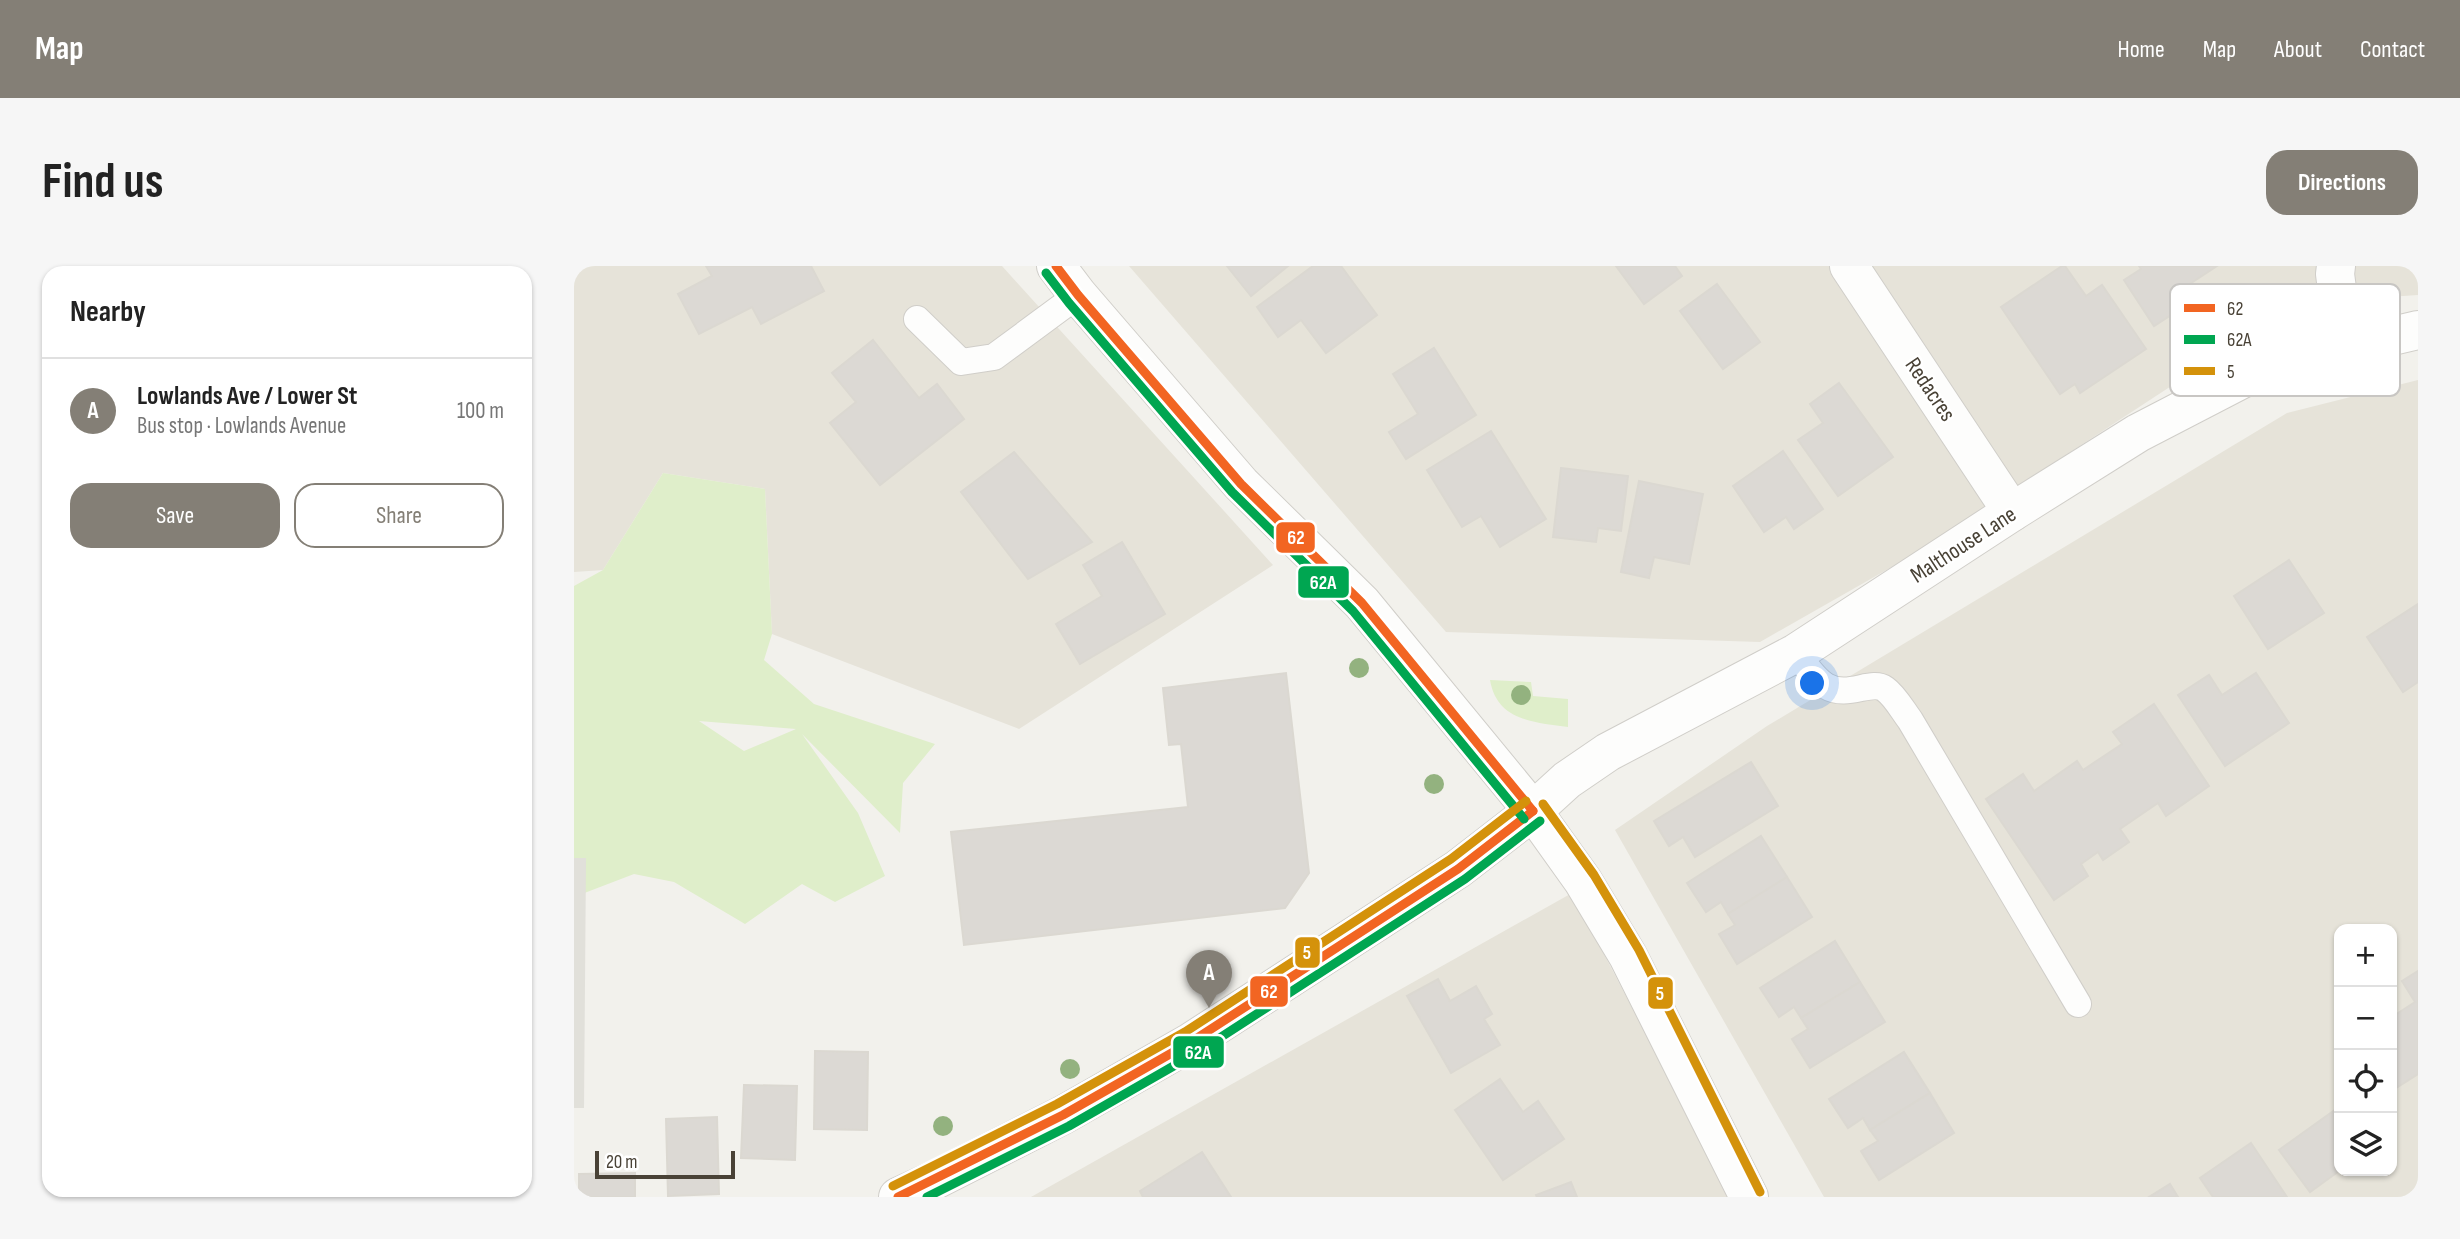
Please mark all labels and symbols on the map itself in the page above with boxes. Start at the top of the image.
legend [2170,284,2400,396]
text: 62 [2227,298,2243,321]
text: 62A [2227,329,2252,352]
street label: Redacres [1899,352,1962,427]
text: 5 [2227,361,2235,384]
street label: Malthouse Lane [1905,500,2022,589]
line badge: 62 [1275,521,1316,554]
text: 62 [1287,527,1305,550]
line badge: 62A [1297,565,1350,599]
text: 62A [1310,572,1337,595]
your location [1795,666,1829,700]
line badge: 5 [1294,936,1321,969]
text: 5 [1303,942,1311,965]
pin: A [1186,950,1232,1008]
line badge: 62 [1249,975,1289,1008]
line badge: 5 [1647,976,1674,1010]
text: 62 [1260,981,1278,1004]
text: 5 [1656,983,1664,1006]
line badge: 62A [1172,1035,1225,1069]
text: 62A [1185,1042,1212,1065]
scale bar [595,1148,735,1180]

